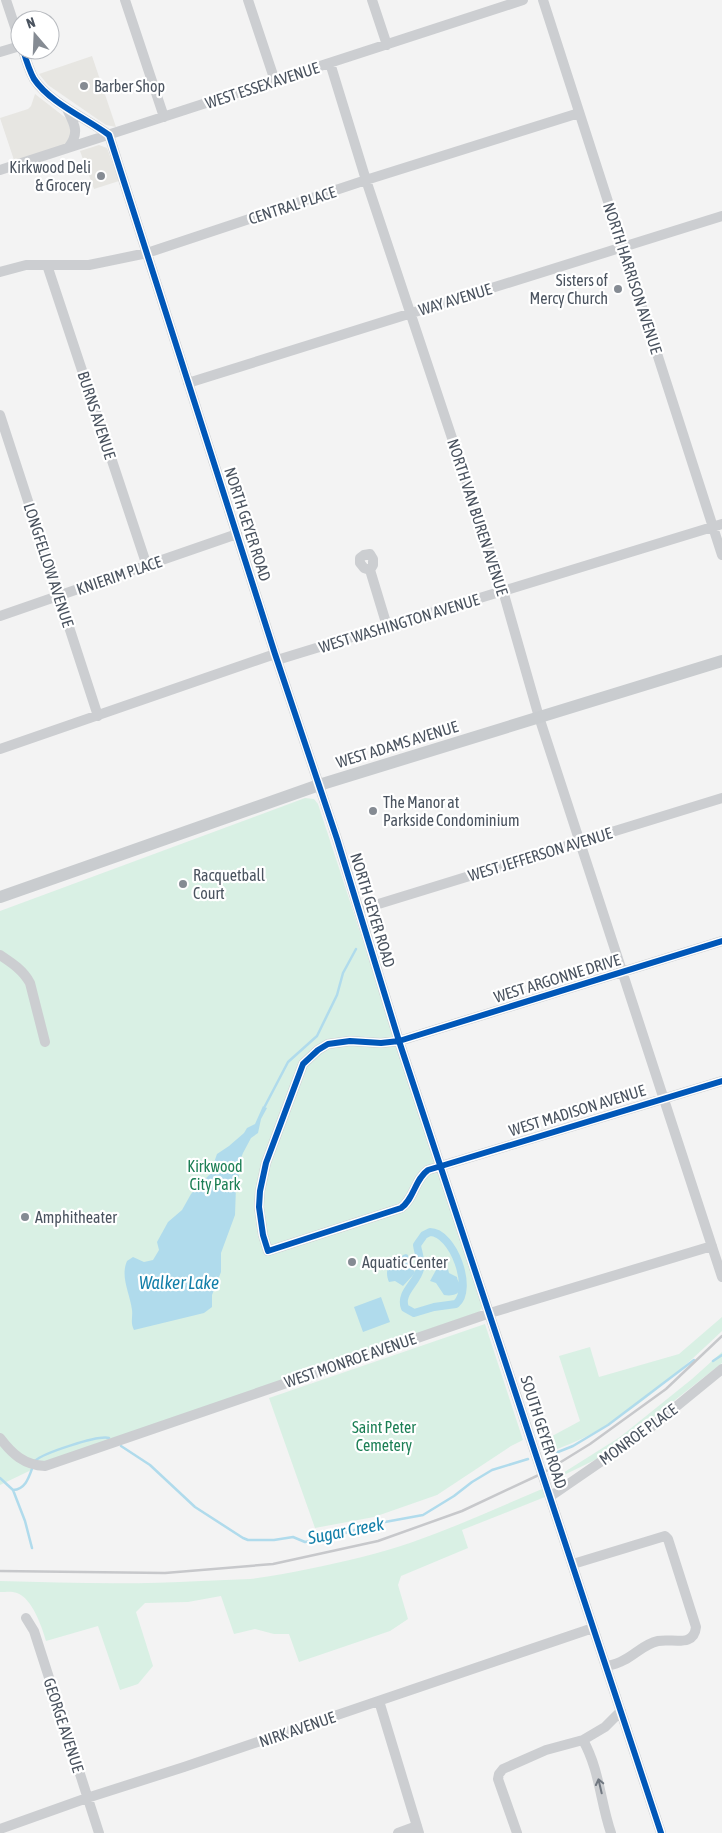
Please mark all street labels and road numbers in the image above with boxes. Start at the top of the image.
street label: WEST ESSEX AVENUE [203,58,321,112]
street label: CENTRAL PLACE [246,182,338,228]
street label: NORTH HARRISON AVENUE [600,200,666,356]
street label: WAY AVENUE [416,279,494,319]
street label: BURNS AVENUE [74,369,120,461]
street label: NORTH VAN BUREN AVENUE [444,436,512,598]
street label: NORTH GEYER ROAD [221,465,275,583]
street label: LONGFELLOW AVENUE [20,501,78,629]
street label: KNIERIM PLACE [74,552,164,598]
street label: WEST WASHINGTON AVENUE [316,590,482,656]
street label: WEST ADAMS AVENUE [334,717,460,771]
street label: WEST JEFFERSON AVENUE [466,823,614,884]
street label: NORTH GEYER ROAD [347,851,399,969]
street label: WEST ARGONNE DRIVE [492,950,623,1006]
street label: WEST MADISON AVENUE [507,1081,647,1139]
street label: WEST MONROE AVENUE [282,1329,418,1391]
street label: SOUTH GEYER ROAD [517,1373,571,1491]
street label: MONROE PLACE [596,1400,680,1468]
street label: GEORGE AVENUE [40,1676,88,1774]
street label: NIRK AVENUE [257,1708,338,1750]

